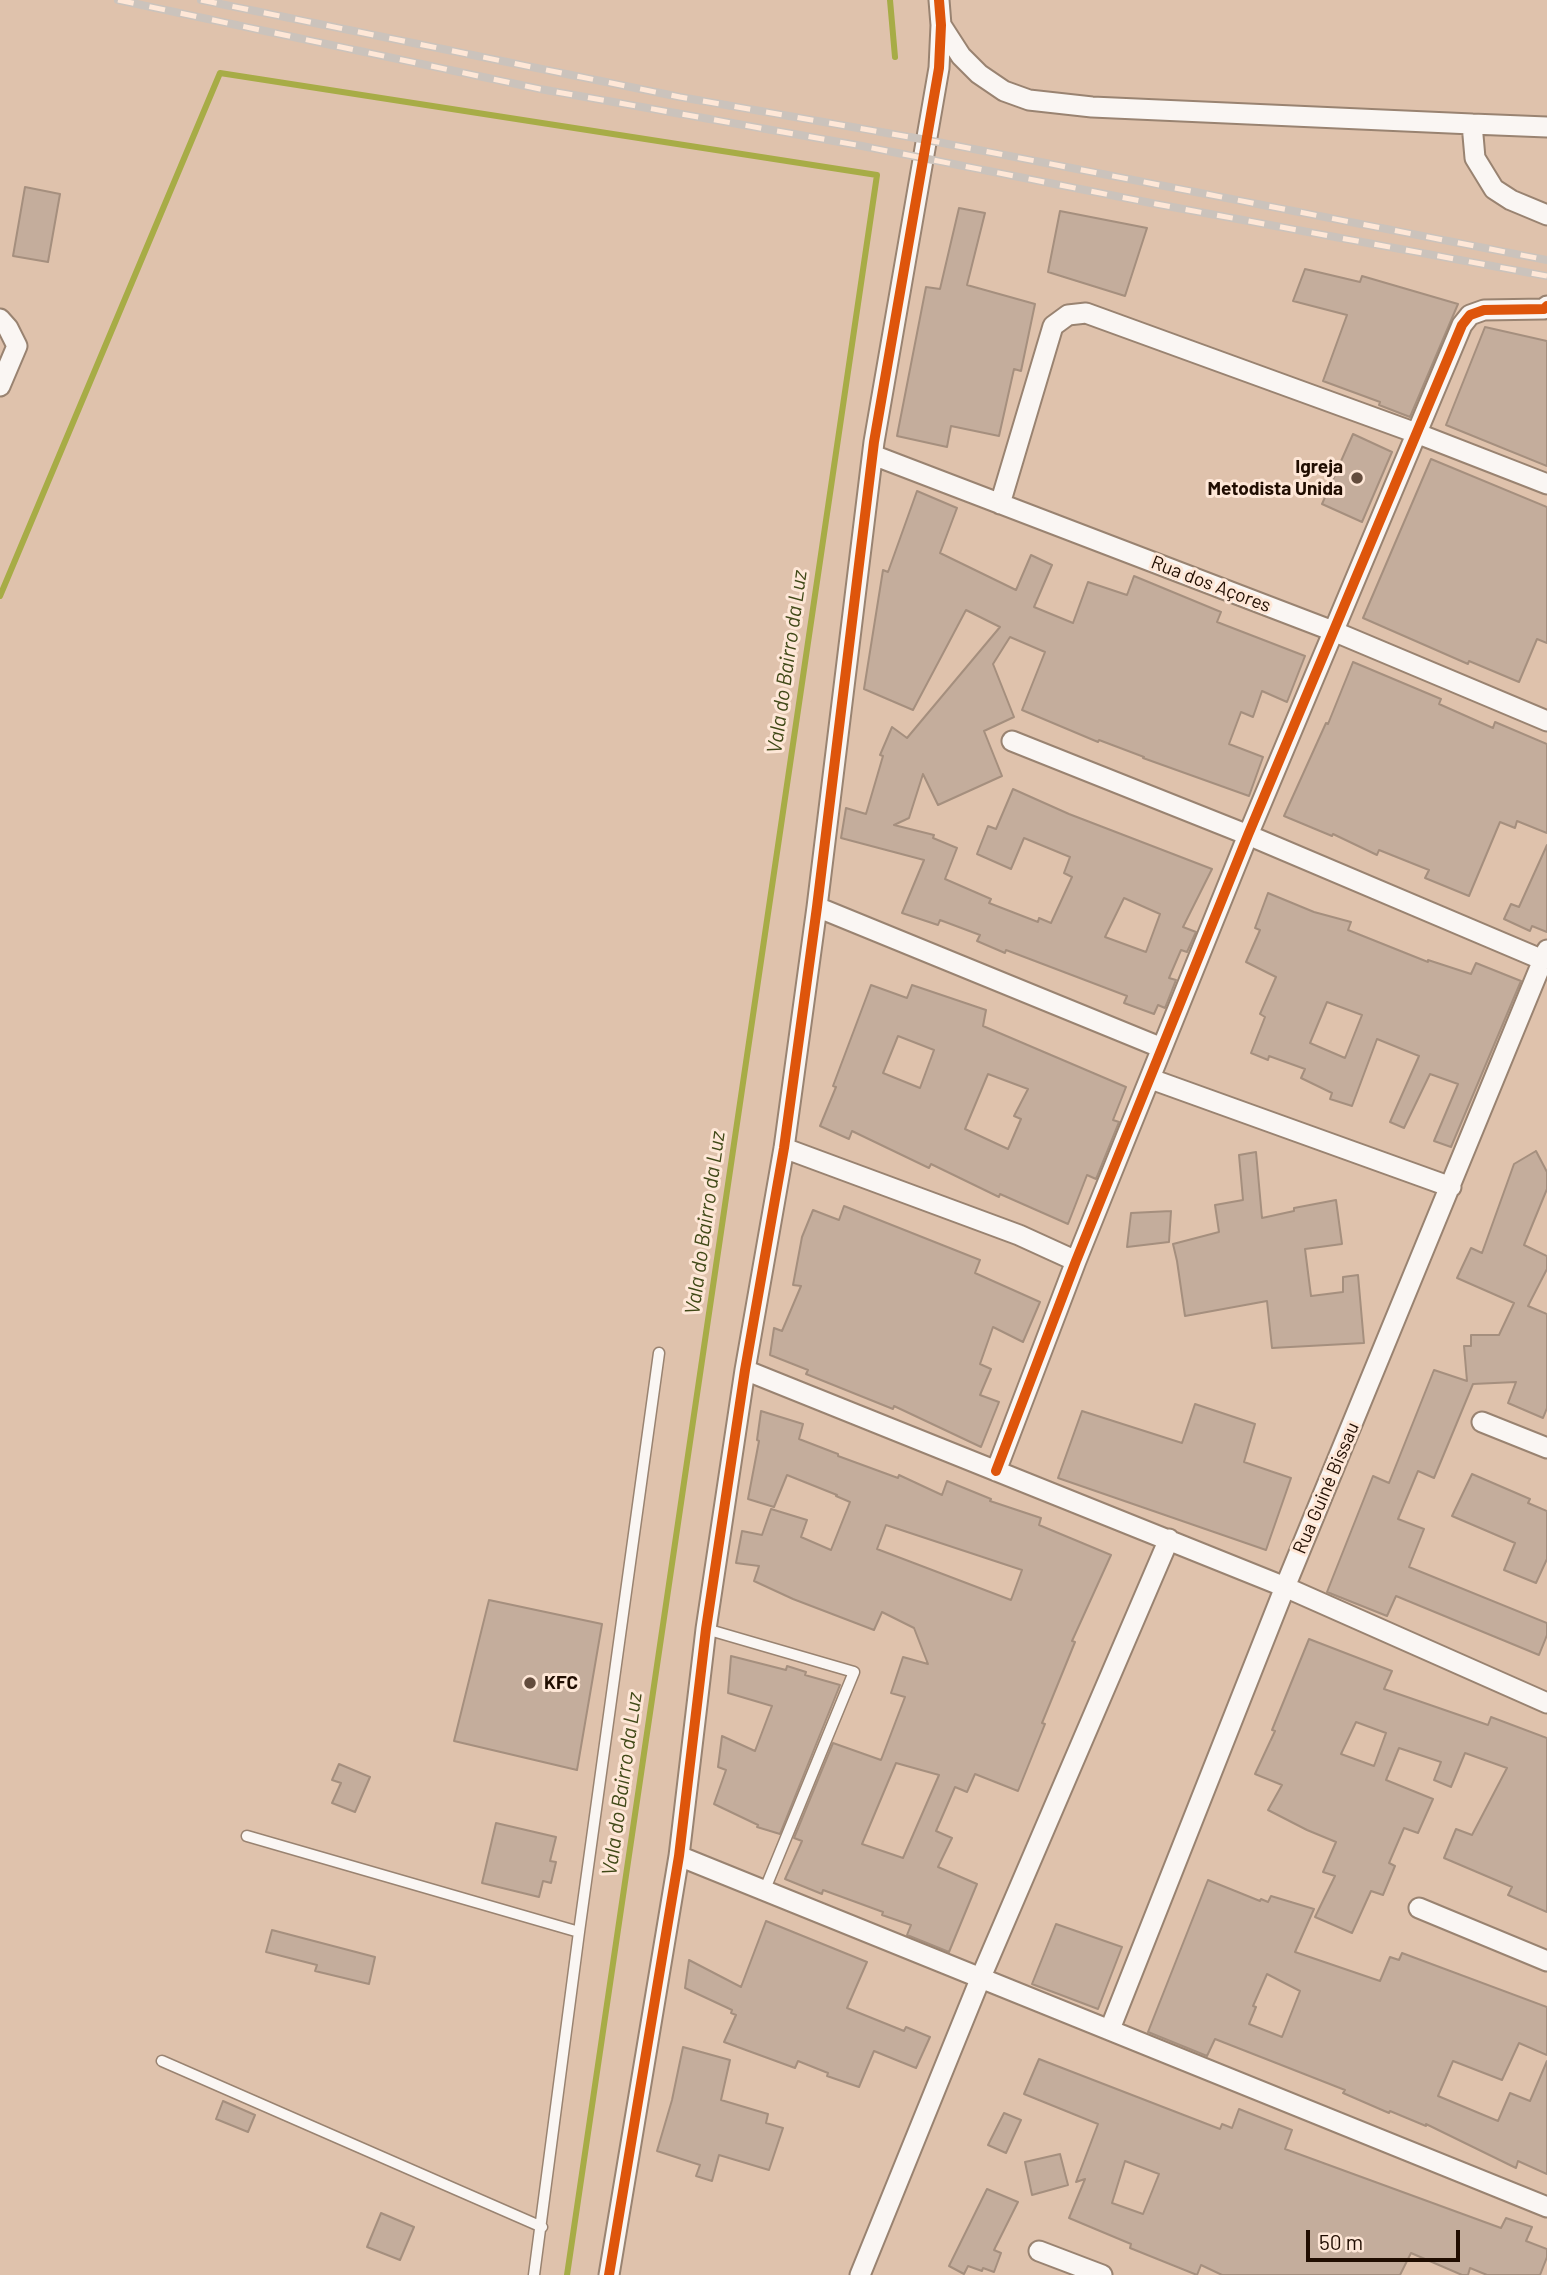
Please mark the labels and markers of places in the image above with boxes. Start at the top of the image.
place label: Igreja Metodista Unida [1207,456,1343,500]
marker: Igreja Metodista Unida [1349,470,1365,486]
place label: KFC [544,1672,578,1694]
marker: KFC [522,1675,538,1691]

